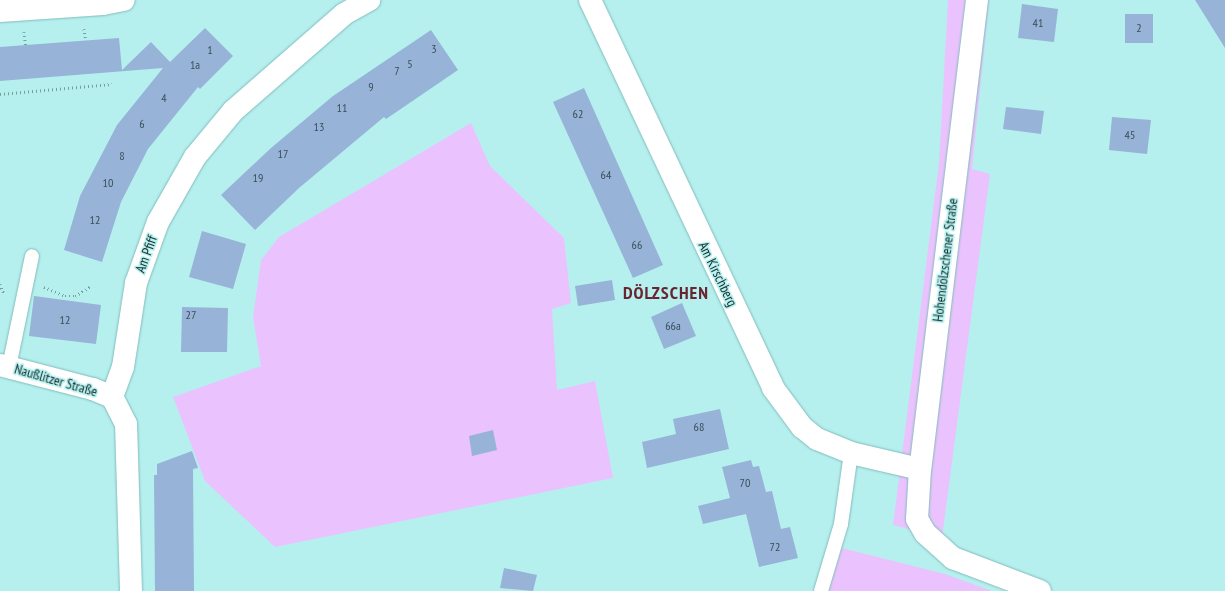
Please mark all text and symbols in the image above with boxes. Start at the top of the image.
house number: 41 [1033,16,1043,30]
house number: 2 [1136,21,1142,35]
house number: 3 [431,42,437,56]
house number: 1 [207,43,213,57]
house number: 5 [407,57,413,71]
house number: 1a [190,58,200,72]
house number: 7 [394,64,400,78]
house number: 9 [368,80,374,94]
house number: 4 [161,91,167,105]
house number: 11 [337,101,347,115]
house number: 62 [573,107,583,121]
house number: 6 [139,117,145,131]
house number: 13 [314,120,324,134]
house number: 45 [1125,128,1135,142]
house number: 17 [278,147,288,161]
house number: 8 [119,149,125,163]
house number: 64 [601,168,611,182]
house number: 19 [253,171,263,185]
house number: 10 [103,176,113,190]
street label: Hohendölzschener Straße [929,197,961,323]
house number: 12 [90,213,100,227]
street label: Am Pfiff [132,233,160,275]
house number: 66 [632,238,642,252]
street label: Am Kirschberg [695,239,741,309]
district label: DÖLZSCHEN [623,282,709,304]
house number: 27 [186,308,196,322]
house number: 12 [60,313,70,327]
house number: 66a [665,319,681,333]
street label: Naußlitzer Straße [13,360,99,400]
house number: 68 [694,420,704,434]
house number: 70 [740,476,750,490]
house number: 72 [770,540,780,554]

